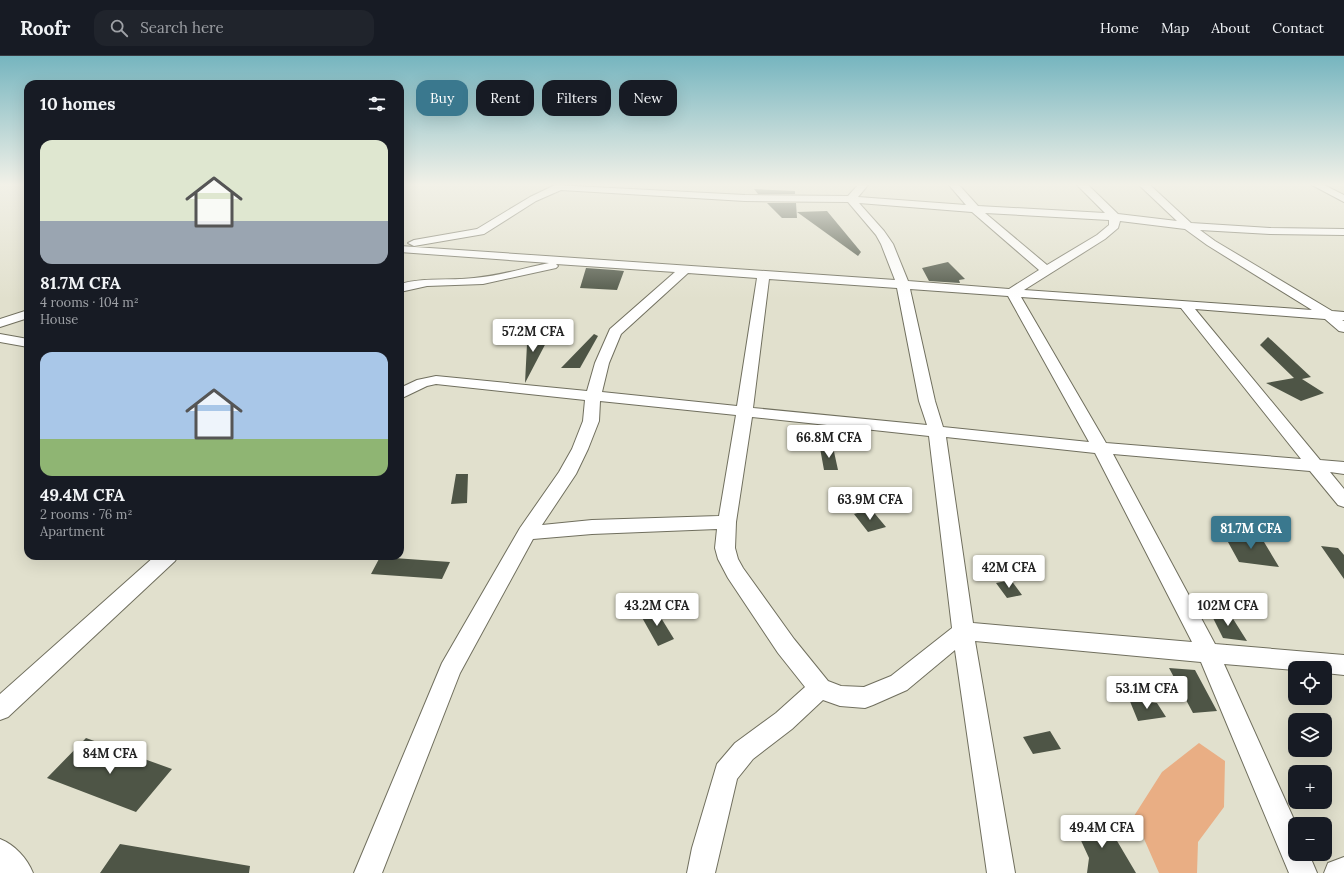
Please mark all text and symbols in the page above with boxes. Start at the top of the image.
search box [94,10,374,46]
text: Roofr [20,16,70,40]
icon: search [108,17,130,39]
text: Search here [140,18,224,37]
text: Home [1100,19,1139,37]
text: Map [1161,19,1189,37]
text: About [1211,19,1250,37]
text: Contact [1272,19,1324,37]
chip: Buy [416,80,468,116]
chip: Rent [476,80,534,116]
chip: Filters [542,80,611,116]
chip: New [619,80,677,116]
text: 10 homes [40,93,115,115]
icon: filters [366,93,388,115]
icon: home [178,166,250,238]
text: 81.7M CFA [40,272,121,294]
text: 4 rooms · 104 m² [40,294,139,311]
text: House [40,311,78,328]
pin: 57.2M CFA [487,319,579,353]
text: 57.2M CFA [502,323,564,340]
icon: home [178,378,250,450]
pin: 66.8M CFA [783,425,875,459]
text: 66.8M CFA [796,429,862,446]
text: 49.4M CFA [40,484,125,506]
pin: 63.9M CFA [824,487,916,521]
text: 63.9M CFA [837,491,903,508]
text: 2 rooms · 76 m² [40,506,132,523]
pin: 81.7M CFA [1205,516,1297,550]
text: 81.7M CFA [1220,520,1282,537]
text: Apartment [40,523,105,540]
pin: 42M CFA [972,555,1046,589]
text: 42M CFA [982,559,1036,576]
pin: 43.2M CFA [611,593,703,627]
pin: 102M CFA [1187,593,1269,627]
text: 43.2M CFA [625,597,689,614]
text: 102M CFA [1198,597,1258,614]
map controls [1288,661,1332,861]
button: locate [1288,661,1332,705]
pin: 53.1M CFA [1101,676,1193,710]
text: 53.1M CFA [1115,680,1179,697]
button: layers [1288,713,1332,757]
pin: 84M CFA [73,741,147,775]
text: 84M CFA [83,745,138,762]
button: + [1288,765,1332,809]
pin: 49.4M CFA [1056,815,1148,849]
button: − [1288,817,1332,861]
text: 49.4M CFA [1070,819,1134,836]

